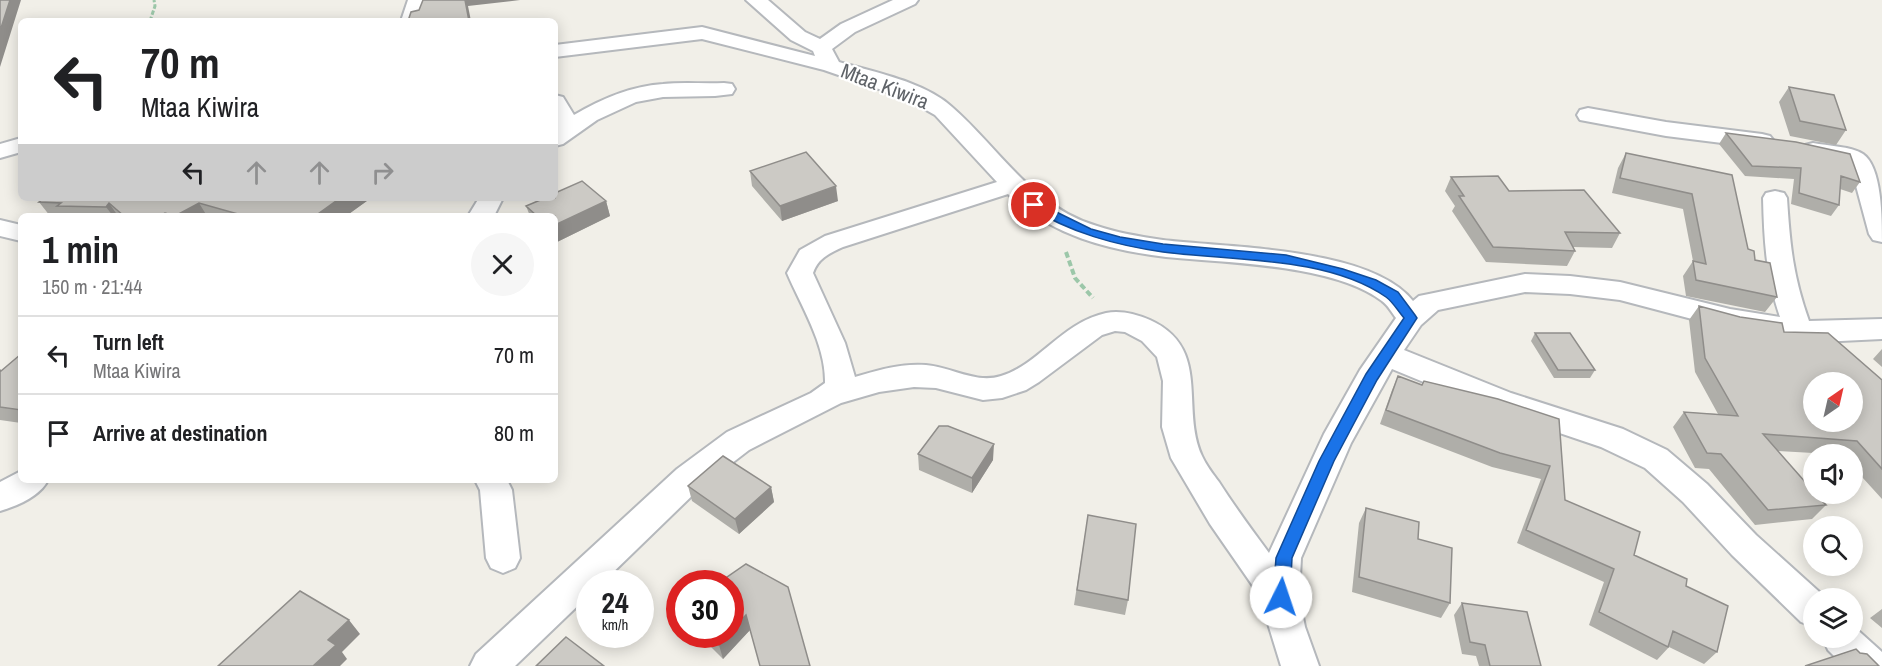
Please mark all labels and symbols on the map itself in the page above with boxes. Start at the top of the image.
street label: Mtaa Kiwira [837,56,933,116]
pin [1008,179,1059,230]
north arrow [1803,372,1863,432]
position arrow [1249,565,1313,629]
speed limit sign: 30 [666,570,744,648]

